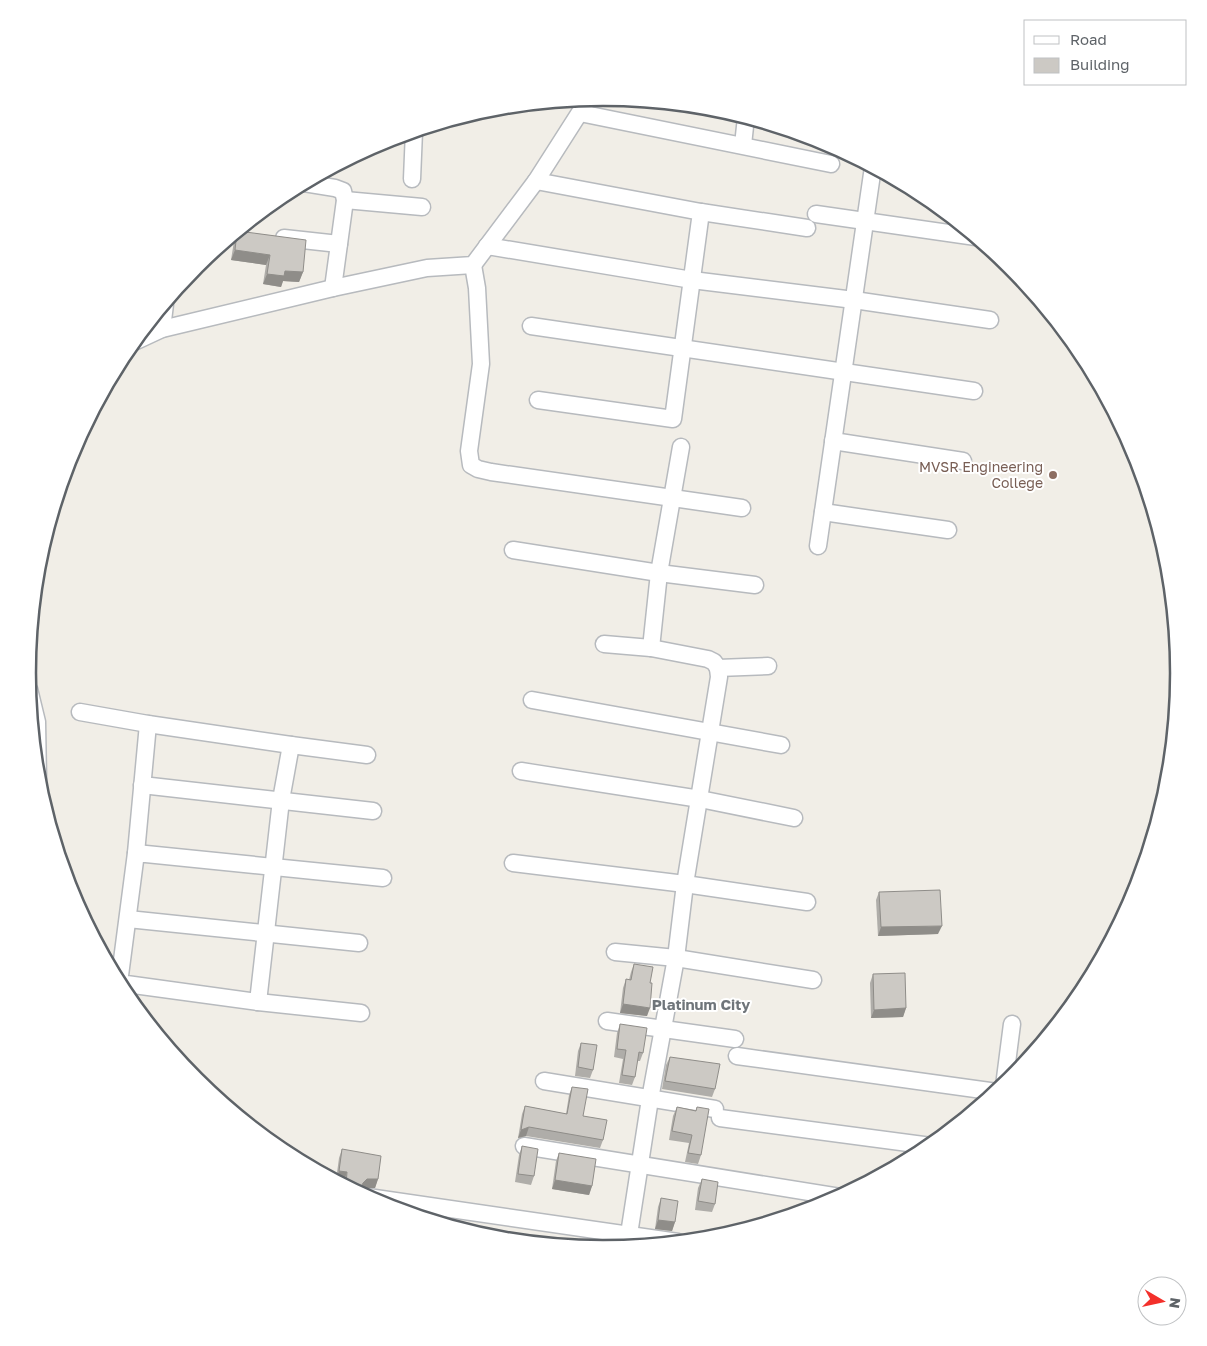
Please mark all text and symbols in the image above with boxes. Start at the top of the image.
legend [1024,20,1187,85]
text: Road [1070,30,1107,48]
text: Building [1070,55,1130,73]
place label: MVSR Engineering College [919,458,1043,491]
marker: MVSR Engineering College [1047,469,1059,481]
district label: Platinum City [652,995,750,1013]
north arrow [1137,1276,1187,1326]
text: N [1166,1297,1185,1310]

